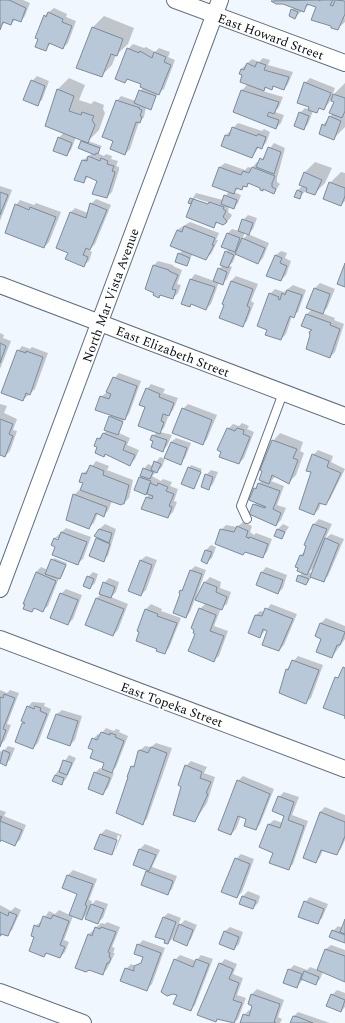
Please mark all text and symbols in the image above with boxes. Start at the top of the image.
street label: East Howard Street [215,8,327,66]
street label: North Mar Vista Avenue [77,225,145,365]
street label: East Elizabeth Street [113,321,233,383]
street label: East Topeka Street [118,677,226,733]

